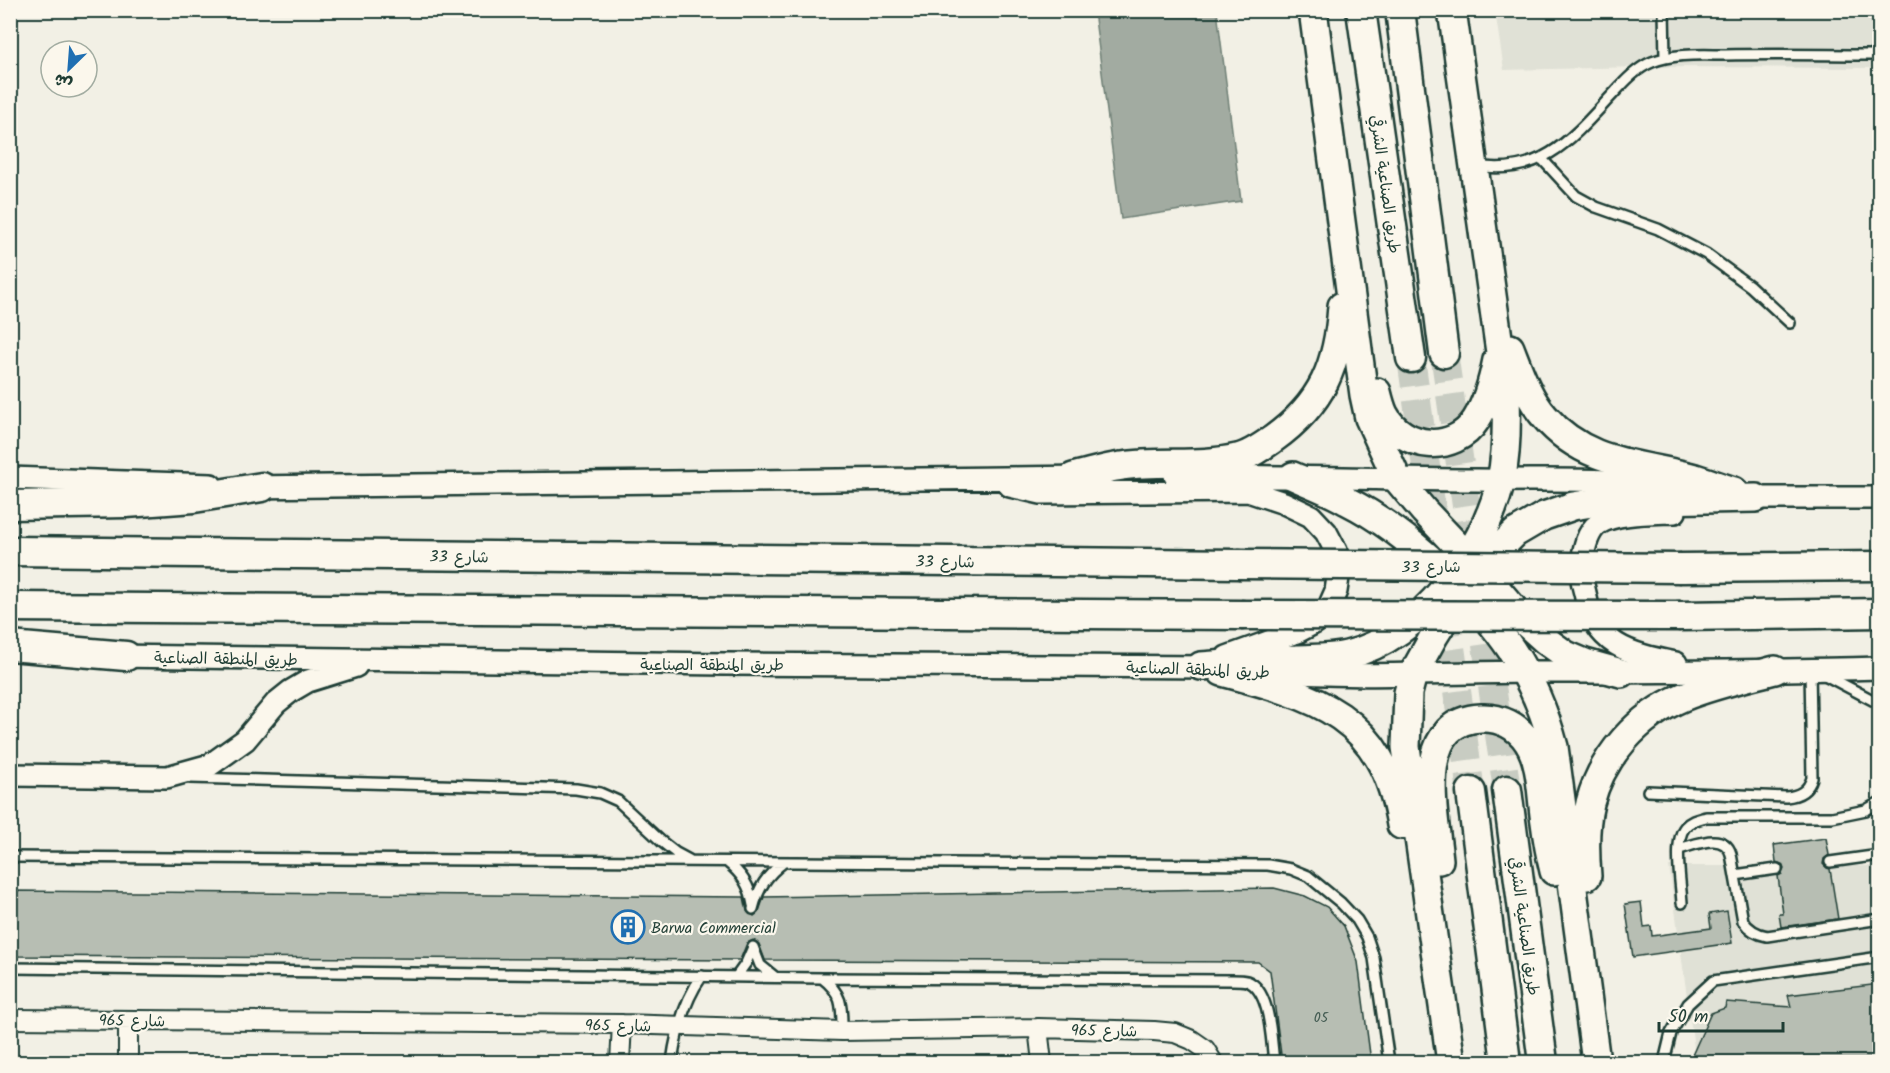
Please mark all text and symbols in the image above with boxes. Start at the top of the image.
north arrow [39,39,99,99]
text: ش [50,66,77,96]
street label: طريق الصناعية الشرقي [1362,113,1407,255]
street label: شارع 33 [429,544,489,571]
street label: شارع 33 [915,549,975,576]
street label: شارع 33 [1401,555,1461,580]
street label: طريق المنطقة الصناعية [154,646,298,673]
street label: طريق المنطقة الصناعية [640,653,784,678]
street label: طريق المنطقة الصناعية [1126,655,1270,685]
street label: طريق الصناعية الشرقي [1501,855,1546,997]
building icon: Barwa Commercial [610,909,646,945]
place label: Barwa Commercial [651,916,776,941]
scale bar [1659,995,1784,1033]
text: 50 m [1668,1003,1708,1032]
house number: 05 [1314,1007,1330,1029]
street label: شارع 965 [99,1008,165,1035]
street label: شارع 965 [585,1013,651,1040]
street label: شارع 965 [1071,1018,1137,1045]

